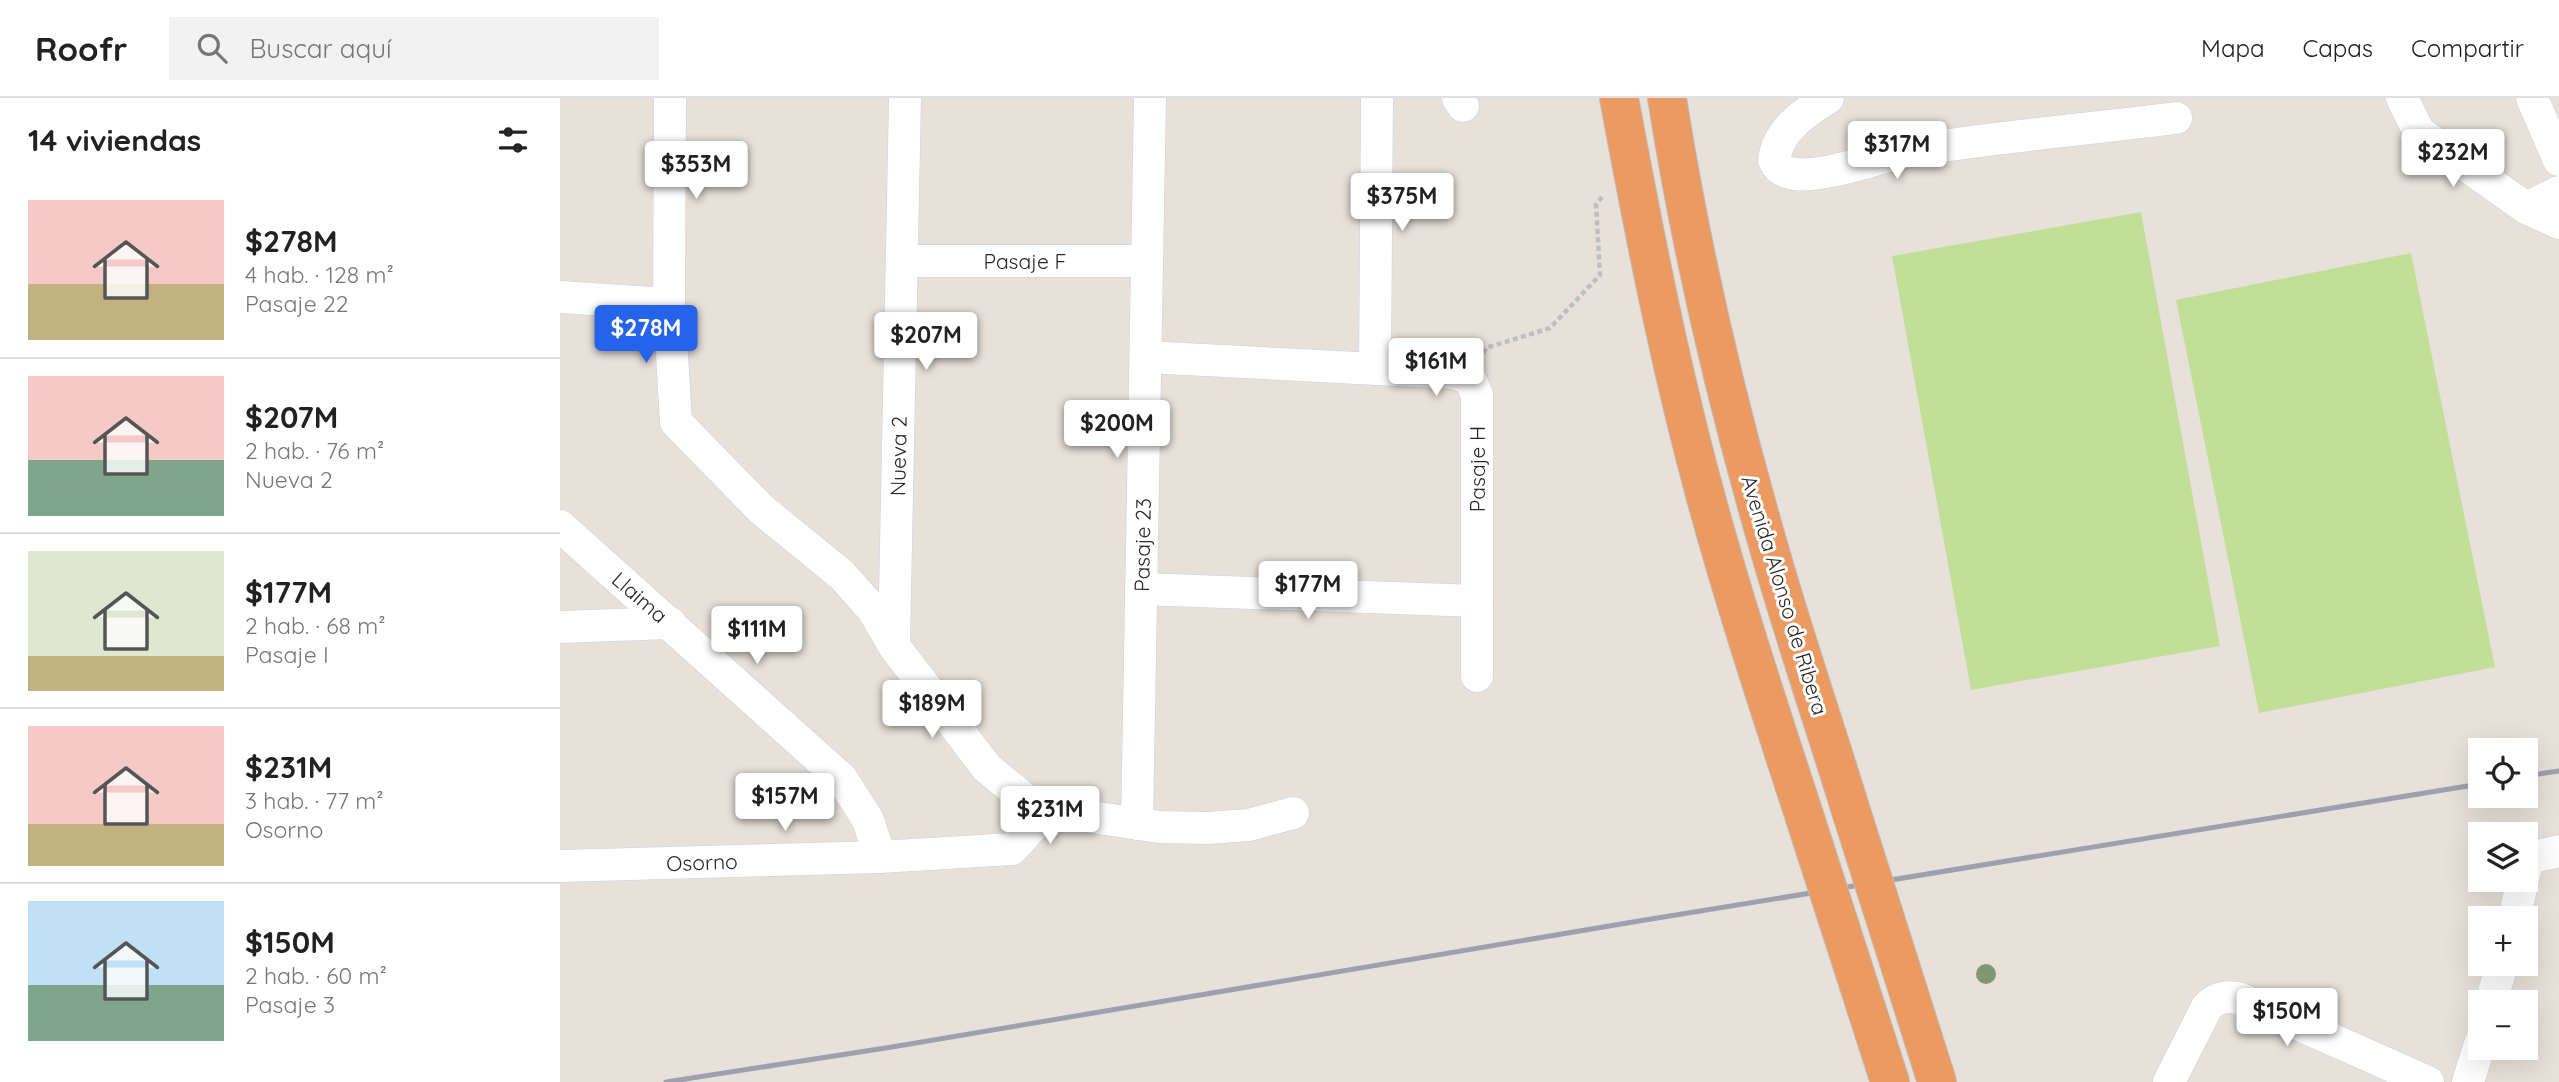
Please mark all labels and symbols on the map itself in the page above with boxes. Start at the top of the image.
pin: $317M [1848,122,1946,181]
pin: $232M [2404,130,2502,189]
pin: $353M [647,141,745,201]
pin: $375M [1353,174,1451,233]
street label: Pasaje F [983,248,1067,274]
pin: $278M [597,306,695,365]
pin: $207M [877,313,975,372]
pin: $161M [1387,338,1485,398]
pin: $200M [1068,400,1166,460]
street label: Nueva 2 [884,416,912,496]
street label: Pasaje H [1464,426,1490,512]
street label: Avenida Alonso de Ribera [1736,472,1834,718]
street label: Pasaje 23 [1128,498,1156,592]
pin: $177M [1259,561,1357,621]
street label: Llaima [607,566,673,628]
pin: $111M [708,606,806,666]
pin: $189M [883,680,981,740]
pin: $157M [736,774,834,833]
pin: $231M [1001,786,1099,846]
street label: Osorno [666,848,738,876]
pin: $150M [2238,988,2336,1048]

